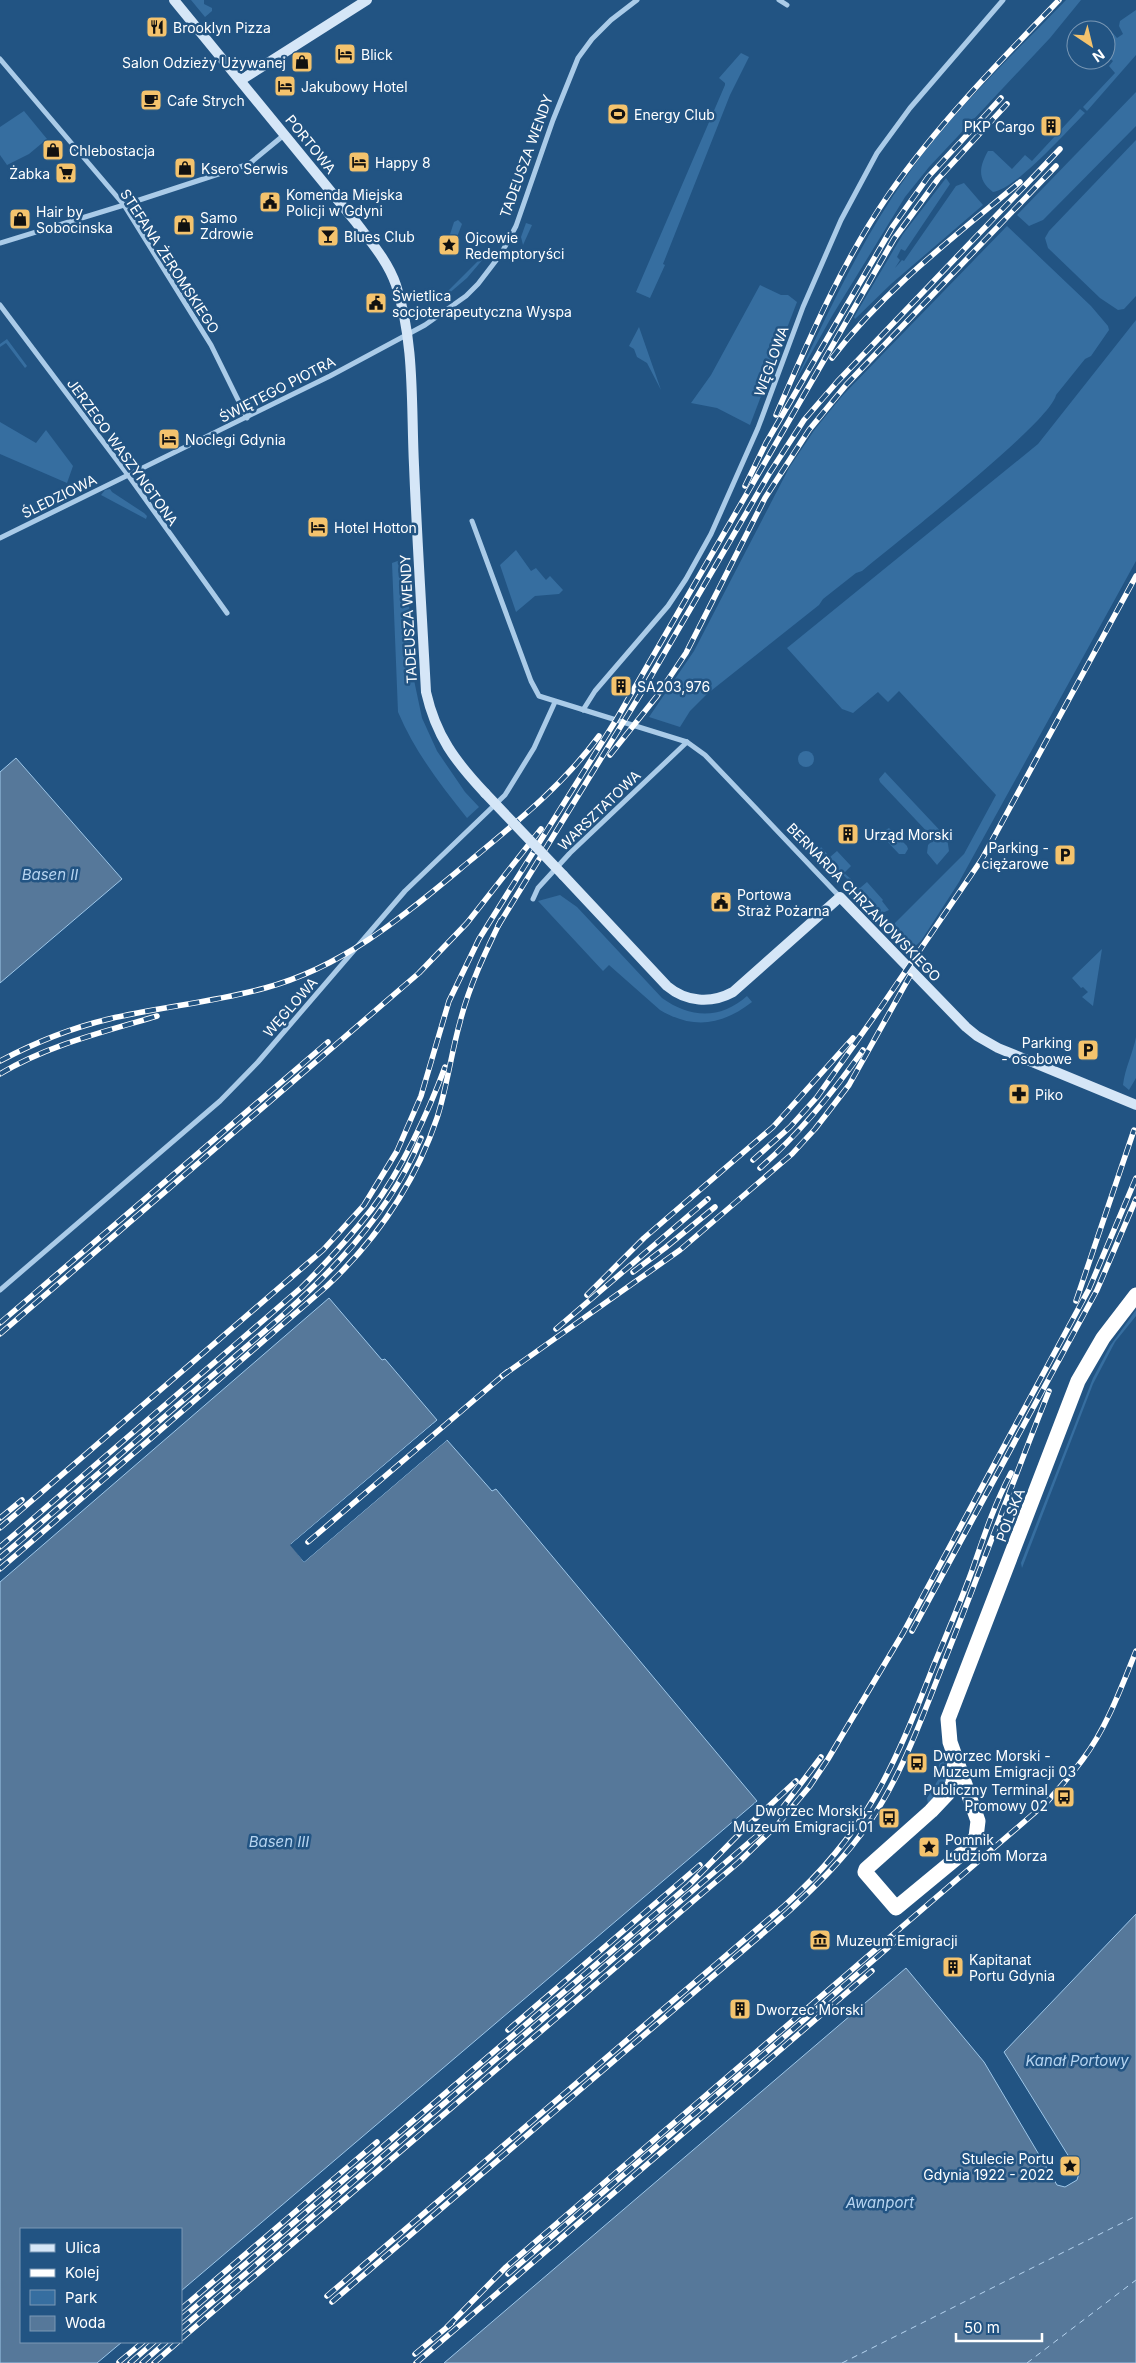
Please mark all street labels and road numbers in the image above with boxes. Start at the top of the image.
street label: TADEUSZA WENDY [496,92,556,220]
street label: PORTOWA [282,111,340,177]
street label: STEFANA ŻEROMSKIEGO [117,186,223,336]
street label: WĘGLOWA [750,323,792,398]
street label: ŚWIĘTEGO PIOTRA [216,352,338,426]
street label: JERZEGO WASZYNGTONA [64,375,182,529]
street label: ŚLEDZIOWA [19,470,100,521]
street label: TADEUSZA WENDY [396,553,420,684]
street label: WARSZTATOWA [554,766,644,854]
street label: BERNARDA CHRZANOWSKIEGO [784,819,944,985]
street label: WĘGLOWA [259,973,321,1040]
street label: POLSKA [992,1486,1028,1544]

